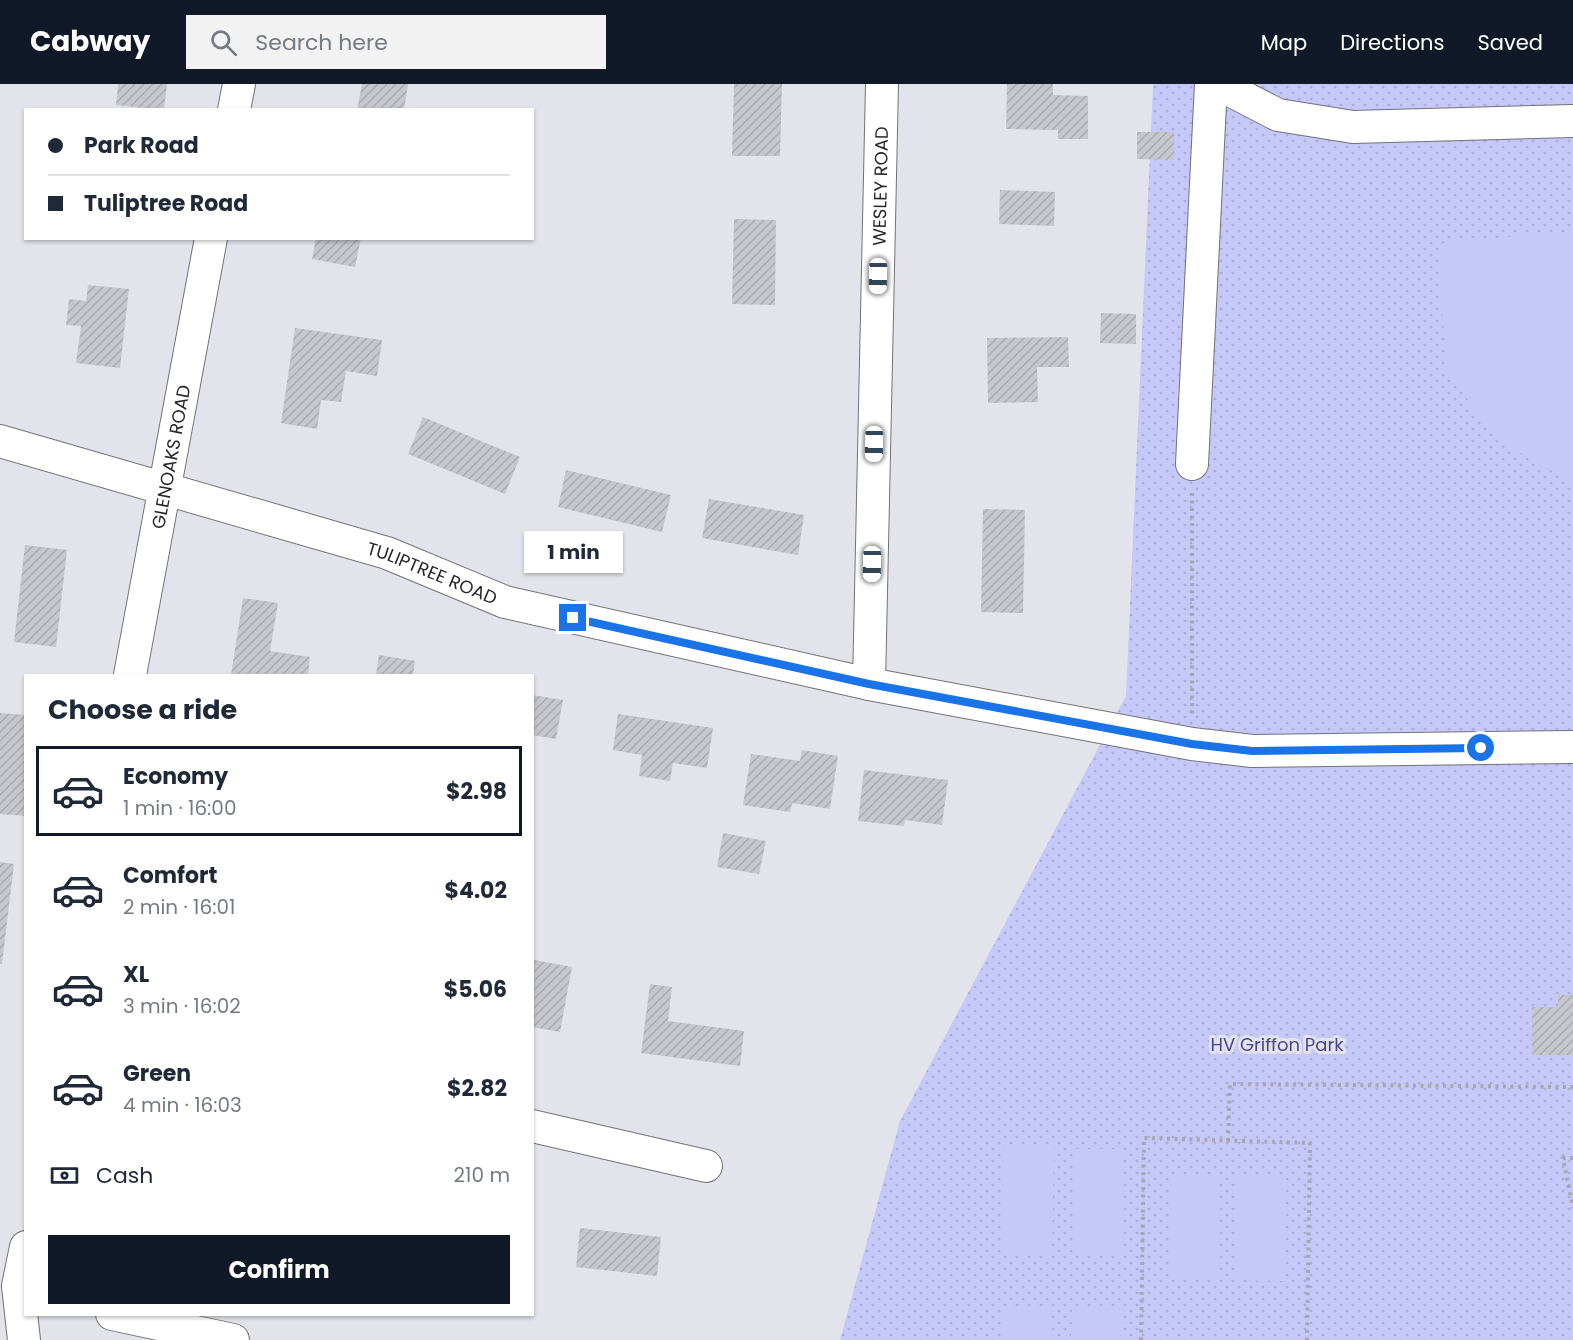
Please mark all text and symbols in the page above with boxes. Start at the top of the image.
search box [186,15,606,69]
text: Cabway [30,22,150,61]
icon: search [207,26,240,59]
text: Search here [255,27,388,58]
text: Map [1261,28,1307,57]
text: Directions [1340,28,1444,57]
text: Saved [1477,28,1543,57]
street label: WESLEY ROAD [866,126,894,246]
text: Park Road [84,130,199,161]
text: Tuliptree Road [84,188,248,219]
car [869,258,887,294]
street label: GLENOAKS ROAD [145,383,196,531]
car [865,426,883,462]
callout: 1 min [524,531,622,573]
street label: TULIPTREE ROAD [364,535,501,610]
text: 1 min [547,538,600,566]
car [863,546,881,582]
route end [559,604,586,631]
text: Choose a ride [48,691,237,728]
route start [1467,734,1494,761]
text: Economy [123,761,228,792]
icon: car [51,764,105,818]
text: $2.98 [446,776,507,807]
text: 1 min · 16:00 [123,794,236,822]
text: Comfort [123,860,217,891]
icon: car [51,863,105,917]
text: $4.02 [445,875,507,906]
text: 2 min · 16:01 [123,893,235,921]
text: XL [123,959,149,990]
icon: car [51,962,105,1016]
text: $5.06 [444,974,507,1005]
text: 3 min · 16:02 [123,992,241,1020]
park label: HV Griffon Park [1211,1032,1344,1057]
text: Green [123,1058,191,1089]
icon: car [51,1061,105,1115]
text: $2.82 [447,1073,507,1104]
text: 4 min · 16:03 [123,1091,242,1119]
icon: cash [48,1159,81,1192]
text: Cash [96,1160,153,1191]
text: 210 m [454,1161,510,1189]
button: Confirm [48,1235,510,1304]

